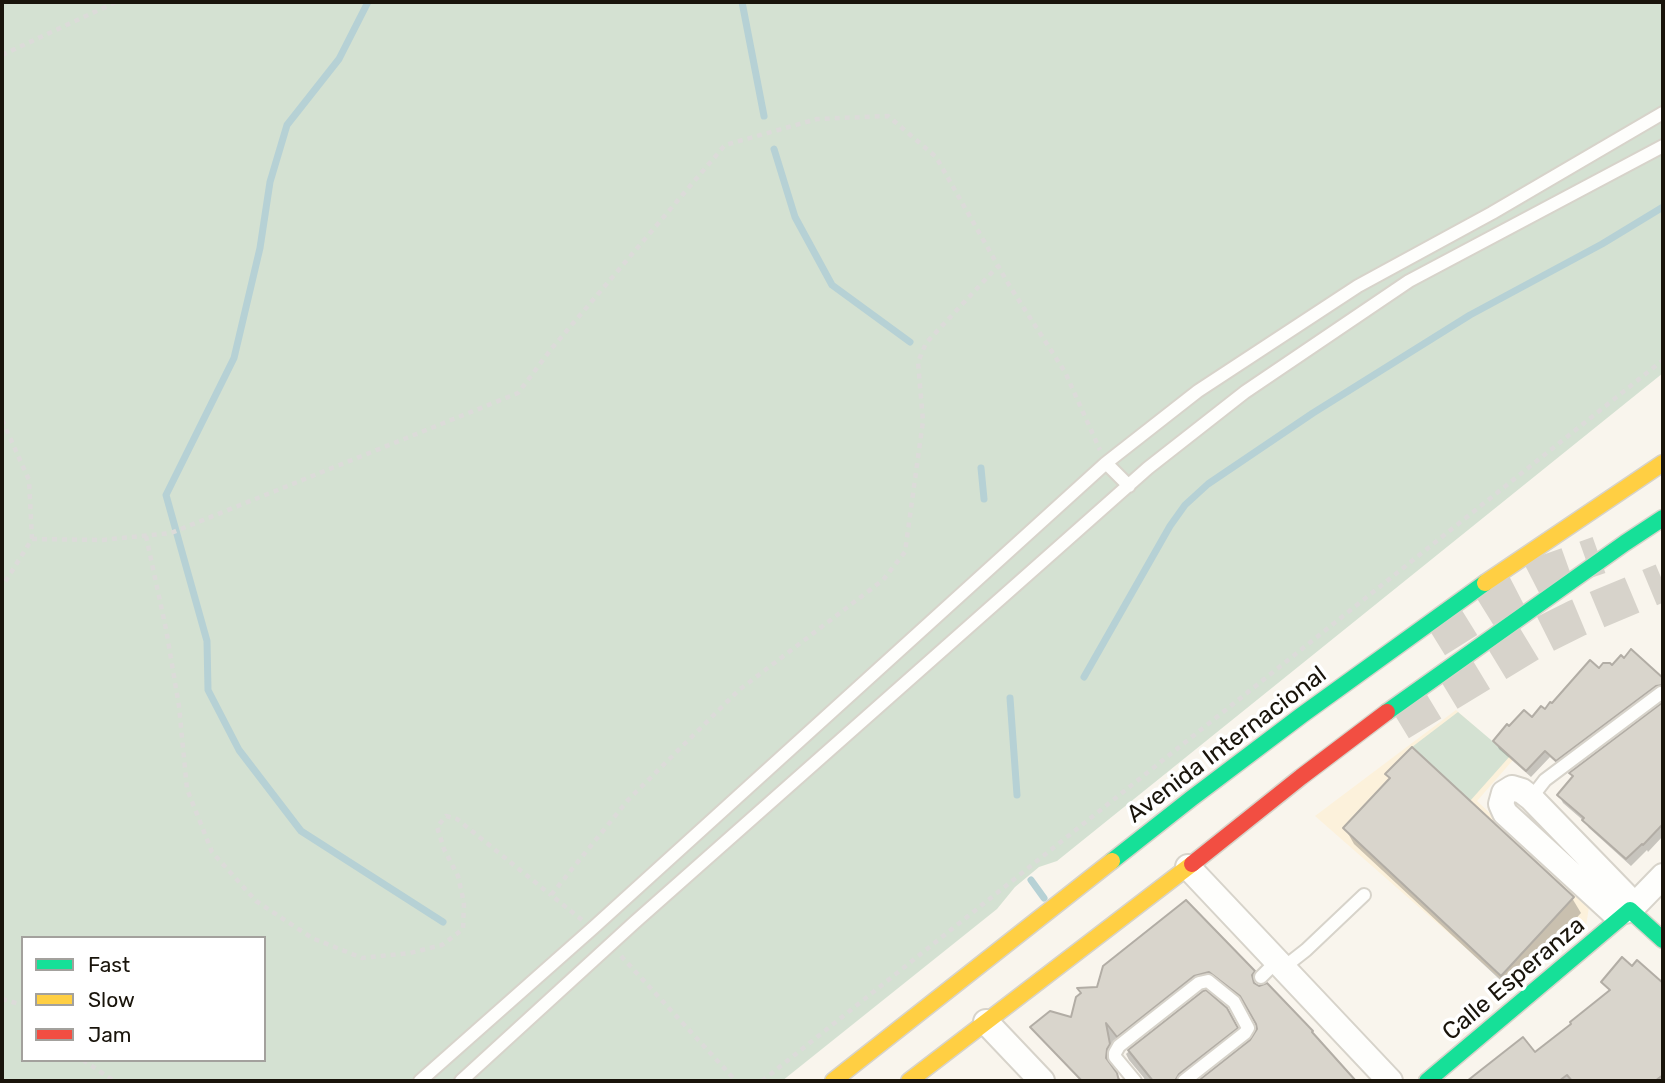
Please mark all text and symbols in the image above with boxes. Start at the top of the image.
street label: Avenida Internacional [1121,661,1333,829]
street label: Calle Esperanza [1437,911,1591,1047]
legend [21,936,266,1062]
text: Fast [88,952,130,977]
text: Slow [88,987,135,1012]
text: Jam [88,1022,132,1047]

